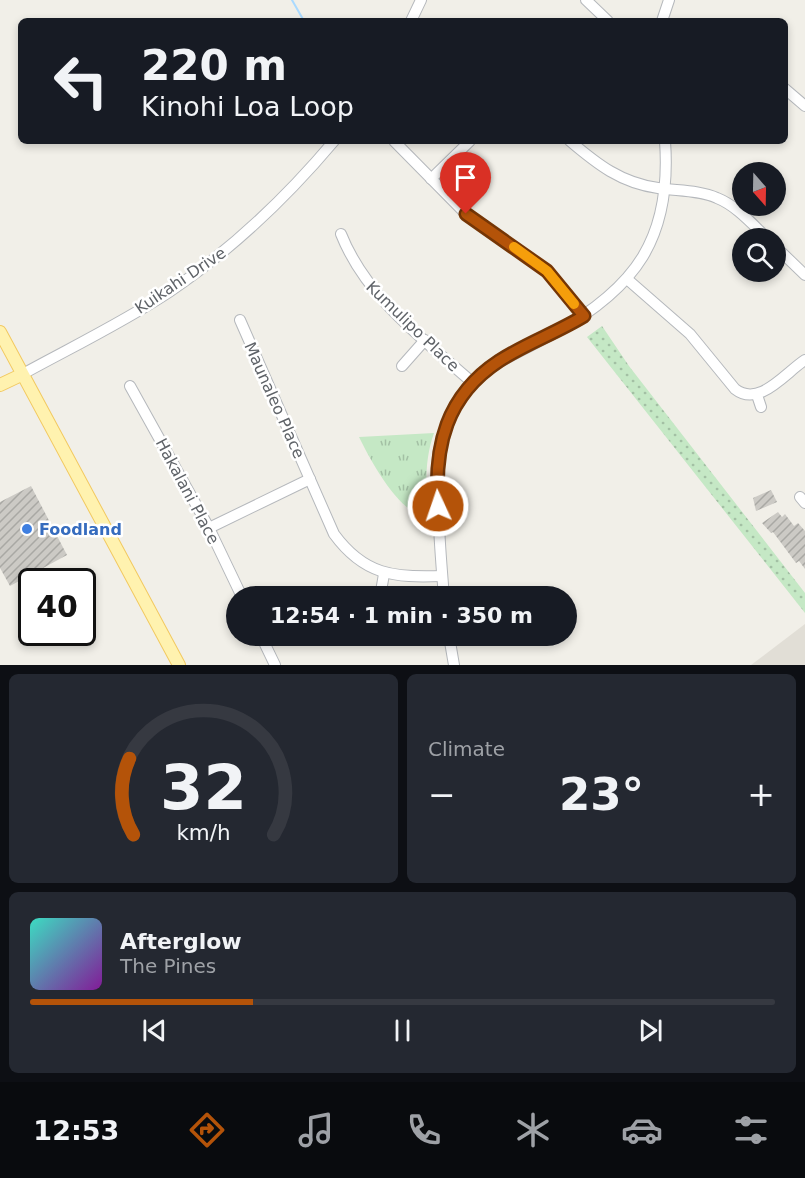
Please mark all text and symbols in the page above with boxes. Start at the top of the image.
text: 220 m [141,41,287,90]
icon: left [42,42,120,120]
text: Kinohi Loa Loop [141,91,354,122]
pin [440,152,491,214]
icon: arrive [449,161,482,194]
north arrow [732,162,786,216]
map controls [732,162,786,282]
button: search [732,228,786,282]
street label: Kuikahi Drive [131,243,229,318]
street label: Kumulipo Place [362,277,463,376]
street label: Maunaleo Place [240,339,309,461]
street label: Hakalani Place [152,435,223,547]
position arrow [406,474,470,538]
place label: Foodland [39,520,122,539]
marker: Foodland [20,522,34,536]
speed limit sign: 40 [18,568,96,646]
text: 12:54 · 1 min · 350 m [270,603,533,628]
text: Climate [428,737,505,761]
text: 32 [160,751,247,824]
text: 23° [559,768,644,821]
text: − [428,775,456,814]
text: + [747,775,775,814]
text: km/h [176,821,231,846]
text: Afterglow [120,929,242,954]
text: The Pines [120,954,216,978]
icon: previous [138,1014,171,1047]
icon: pause [386,1014,419,1047]
icon: next [634,1014,667,1047]
icon: directions [186,1109,228,1151]
icon: music [295,1109,337,1151]
icon: phone [403,1109,445,1151]
icon: climate [512,1109,554,1151]
icon: car [621,1109,663,1151]
icon: filters [730,1109,772,1151]
text: 12:53 [33,1115,119,1146]

